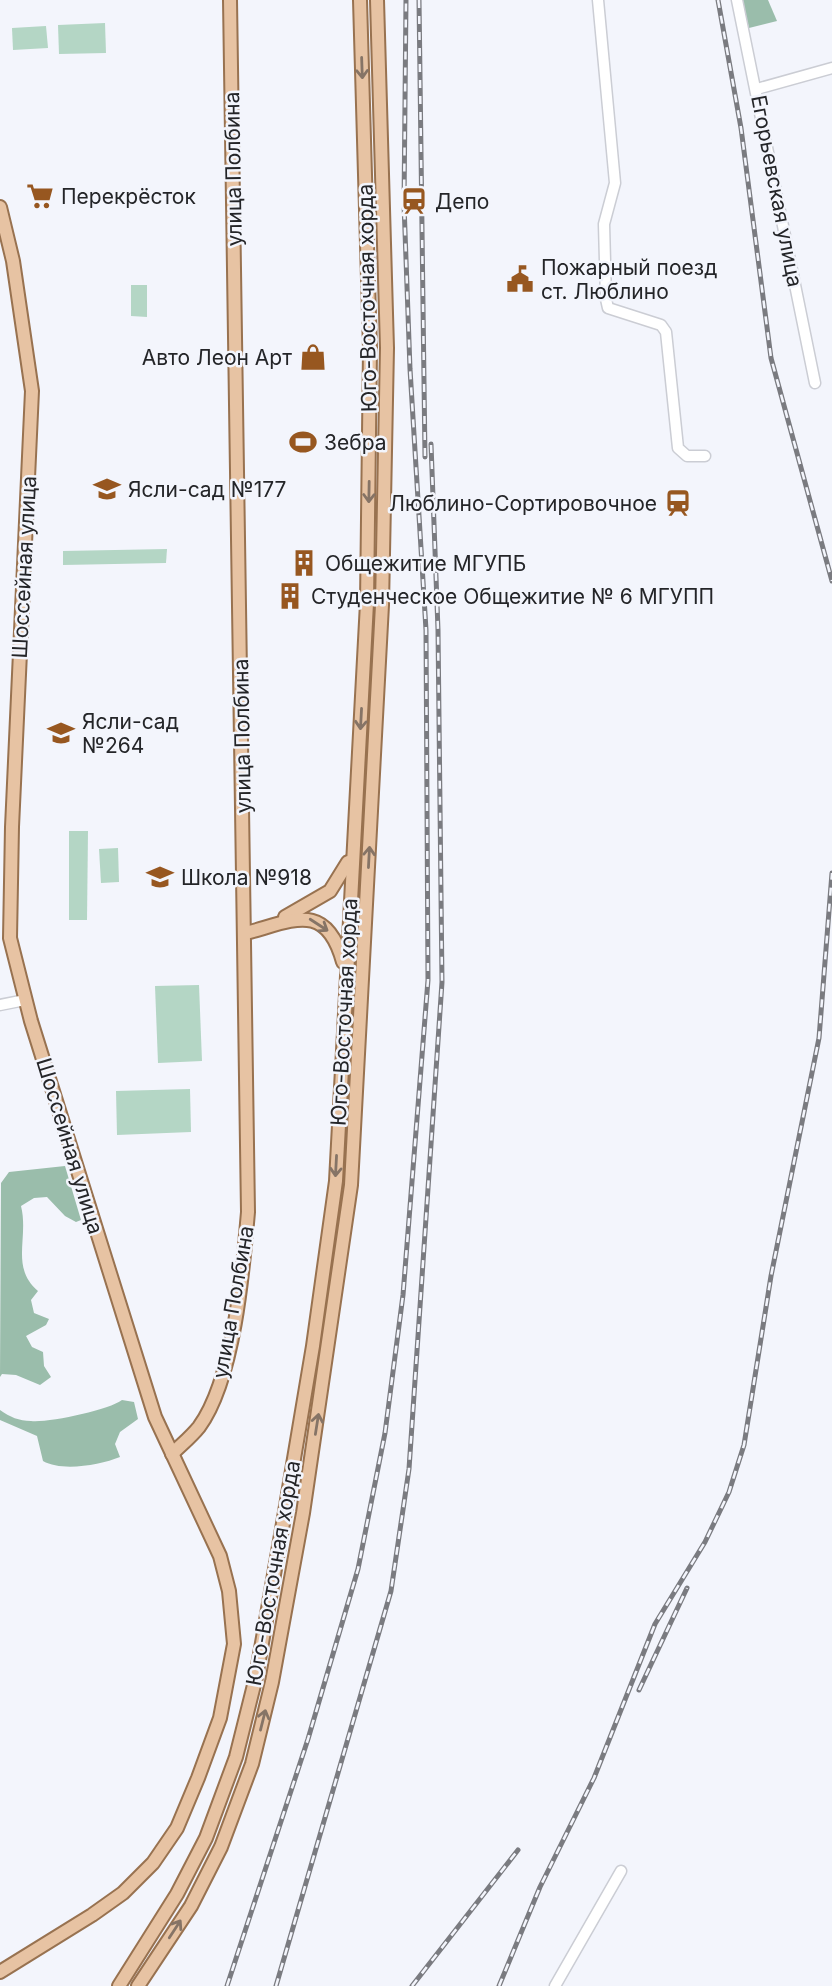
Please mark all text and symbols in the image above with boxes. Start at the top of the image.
one-way arrow [355,56,368,79]
street label: улица Полбина [219,91,247,247]
street label: Егорьевская улица [746,93,808,289]
supermarket icon: Перекрёсток [25,181,55,211]
place label: Перекрёсток [61,184,196,209]
street label: Юго-Восточная хорда [353,184,381,412]
station icon: Депо [399,186,429,216]
place label: Депо [435,189,489,214]
place label: Пожарный поезд ст. Люблино [541,255,717,304]
public building icon: Пожарный поезд ст. Люблино [505,264,535,294]
shop icon: Авто Леон Арт [298,342,328,372]
place label: Авто Леон Арт [142,345,292,370]
sports icon: Зебра [288,427,318,457]
place label: Зебра [324,430,387,455]
school or university icon: Ясли-сад №177 [92,474,122,504]
street label: Шоссейная улица [7,475,41,659]
place label: Ясли-сад №177 [128,477,286,502]
one-way arrow [362,480,375,503]
station icon: Люблино-Сортировочное [663,488,693,518]
place label: Люблино-Сортировочное [389,491,657,516]
building icon: Общежитие МГУПБ [289,548,319,578]
place label: Общежитие МГУПБ [325,551,526,576]
building icon: Студенческое Общежитие № 6 МГУПП [275,581,305,611]
place label: Студенческое Общежитие № 6 МГУПП [311,584,714,609]
street label: улица Полбина [228,658,256,814]
one-way arrow [354,707,367,730]
place label: Ясли-сад №264 [82,709,179,758]
school or university icon: Ясли-сад №264 [46,718,76,748]
one-way arrow [362,845,375,868]
school or university icon: Школа №918 [145,862,175,892]
place label: Школа №918 [181,865,312,890]
street label: Юго-Восточная хорда [326,897,362,1127]
one-way arrow [309,917,328,932]
street label: Шоссейная улица [31,1055,109,1237]
one-way arrow [330,1154,343,1177]
street label: улица Полбина [207,1224,259,1380]
one-way arrow [311,1413,324,1436]
street label: Юго-Восточная хорда [241,1458,305,1688]
one-way arrow [257,1709,270,1732]
one-way arrow [168,1920,183,1939]

